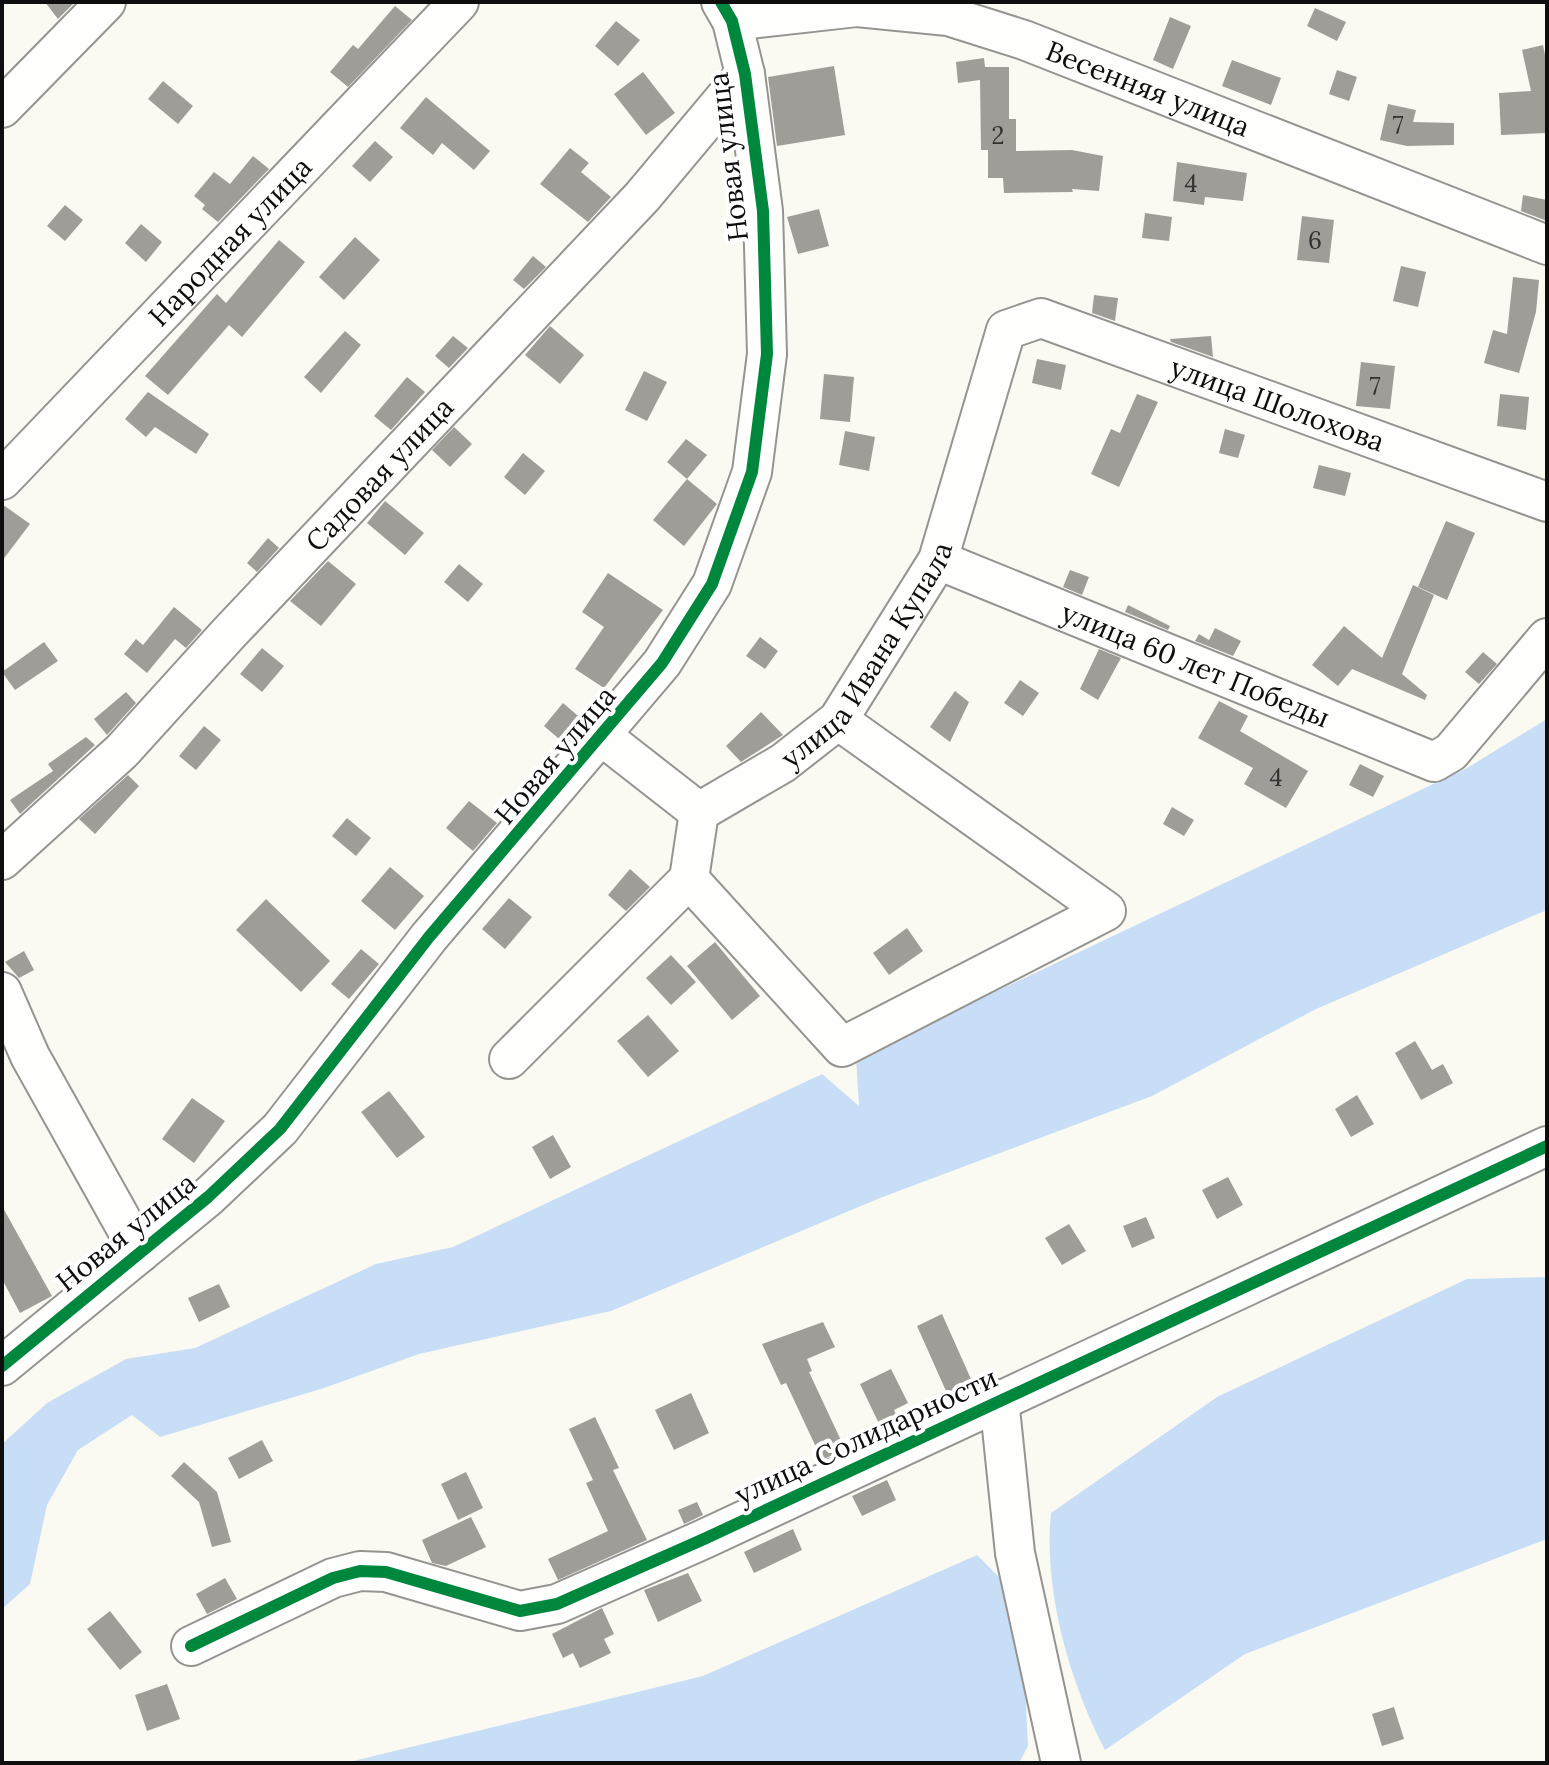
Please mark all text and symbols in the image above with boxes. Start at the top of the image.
street label: Весенняя улица [1041,32,1255,145]
street label: Новая улица [700,71,756,243]
house number: 7 [1392,110,1404,141]
house number: 2 [992,120,1004,151]
street label: Народная улица [141,149,319,334]
house number: 4 [1184,168,1198,199]
house number: 6 [1308,225,1322,256]
street label: улица Шолохова [1166,349,1389,459]
house number: 7 [1369,371,1381,402]
street label: Садовая улица [298,390,461,559]
street label: улица Ивана Купала [773,538,960,776]
street label: улица 60 лет Победы [1056,594,1335,736]
street label: Новая улица [487,678,623,832]
house number: 4 [1269,762,1283,793]
street label: Новая улица [49,1165,203,1299]
street label: улица Солидарности [729,1359,1003,1513]

